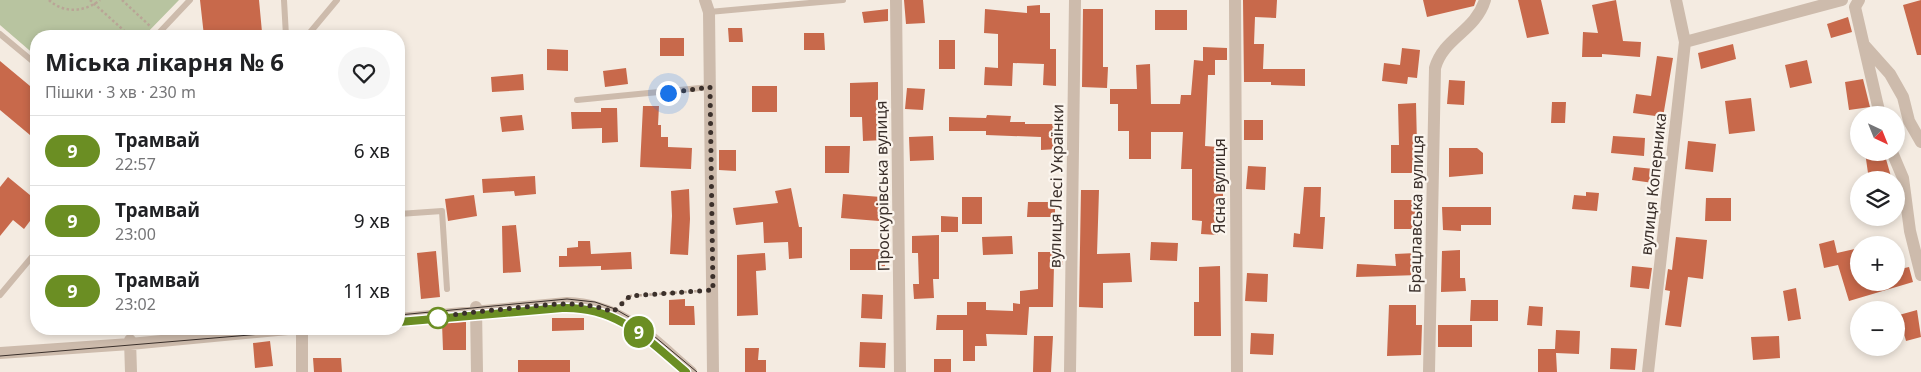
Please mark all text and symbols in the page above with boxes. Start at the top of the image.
text: Міська лікарня № 6 [45,45,284,78]
button: heart [338,47,390,99]
text: Пішки · 3 хв · 230 m [45,81,196,103]
your location [656,81,681,106]
street label: Проскурівська вулиця [870,100,894,272]
street label: вулиця Лесі Українки [1044,104,1068,268]
north arrow [1850,106,1905,161]
map controls [1850,106,1905,356]
street label: вулиця Коперника [1635,112,1671,256]
text: Трамвай [115,127,200,153]
street label: Брацлавська вулиця [1404,135,1428,293]
text: 6 хв [354,138,390,164]
street label: Ясна вулиця [1208,138,1230,234]
text: 9 [67,139,78,163]
text: 22:57 [115,153,156,175]
button: layers [1850,171,1905,226]
text: Трамвай [115,197,200,223]
text: 9 хв [354,208,390,234]
text: 9 [67,209,78,233]
text: 23:00 [115,223,156,245]
button: + [1850,236,1905,291]
text: Трамвай [115,267,200,293]
text: 11 хв [343,278,390,304]
text: 9 [67,279,78,303]
text: 23:02 [115,293,156,315]
button: − [1850,301,1905,356]
unlabelled marker [427,307,449,329]
line badge: 9 [623,316,655,348]
text: 9 [634,320,644,344]

